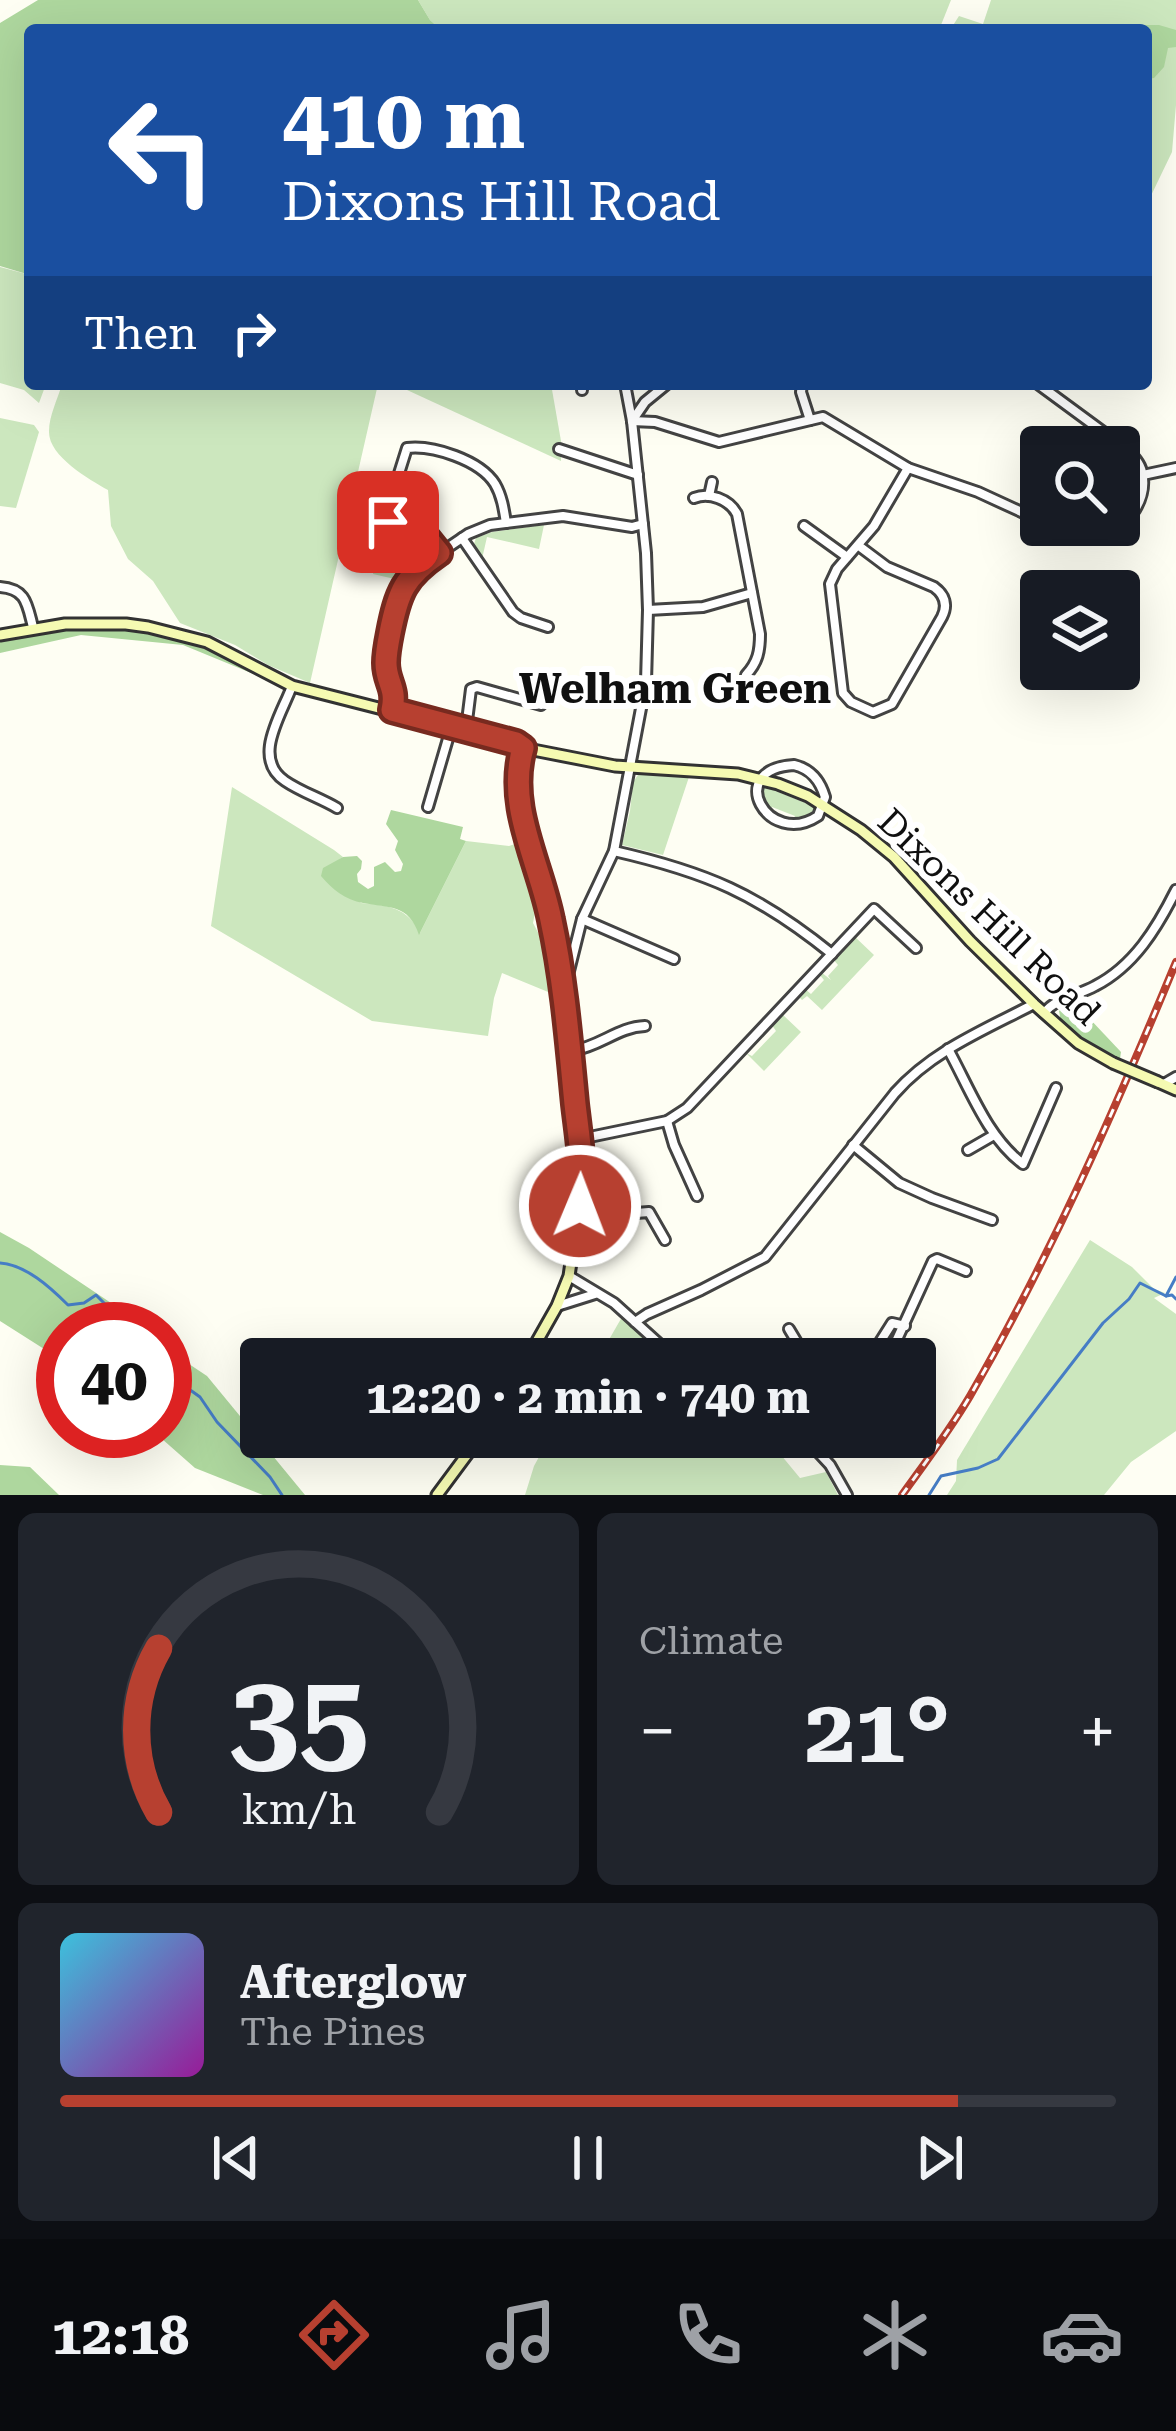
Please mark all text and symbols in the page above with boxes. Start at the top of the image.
text: 410 m [282,70,525,168]
icon: left [84,72,240,228]
text: Dixons Hill Road [282,170,721,233]
icon: right [221,300,287,366]
text: Then [84,307,197,360]
map controls [1020,426,1140,690]
button: search [1020,426,1140,546]
pin [337,471,439,573]
icon: arrive [355,489,421,555]
button: layers [1020,570,1140,690]
district label: Welham Green [519,664,831,713]
street label: Dixons Hill Road [869,800,1109,1034]
position arrow [517,1143,643,1269]
speed limit sign: 40 [36,1302,192,1458]
text: 12:20 · 2 min · 740 m [366,1371,810,1424]
text: Climate [639,1618,783,1664]
text: 35 [229,1645,368,1791]
text: 21° [805,1679,950,1784]
text: − [639,1693,676,1770]
text: + [1079,1693,1116,1770]
text: km/h [241,1784,356,1834]
text: Afterglow [240,1956,466,2009]
text: The Pines [240,2009,425,2055]
icon: previous [203,2125,269,2191]
icon: pause [555,2125,621,2191]
icon: next [907,2125,973,2191]
icon: directions [292,2293,376,2377]
icon: music [479,2293,563,2377]
icon: phone [666,2293,750,2377]
icon: climate [853,2293,937,2377]
icon: car [1040,2293,1124,2377]
text: 12:18 [52,2304,189,2367]

